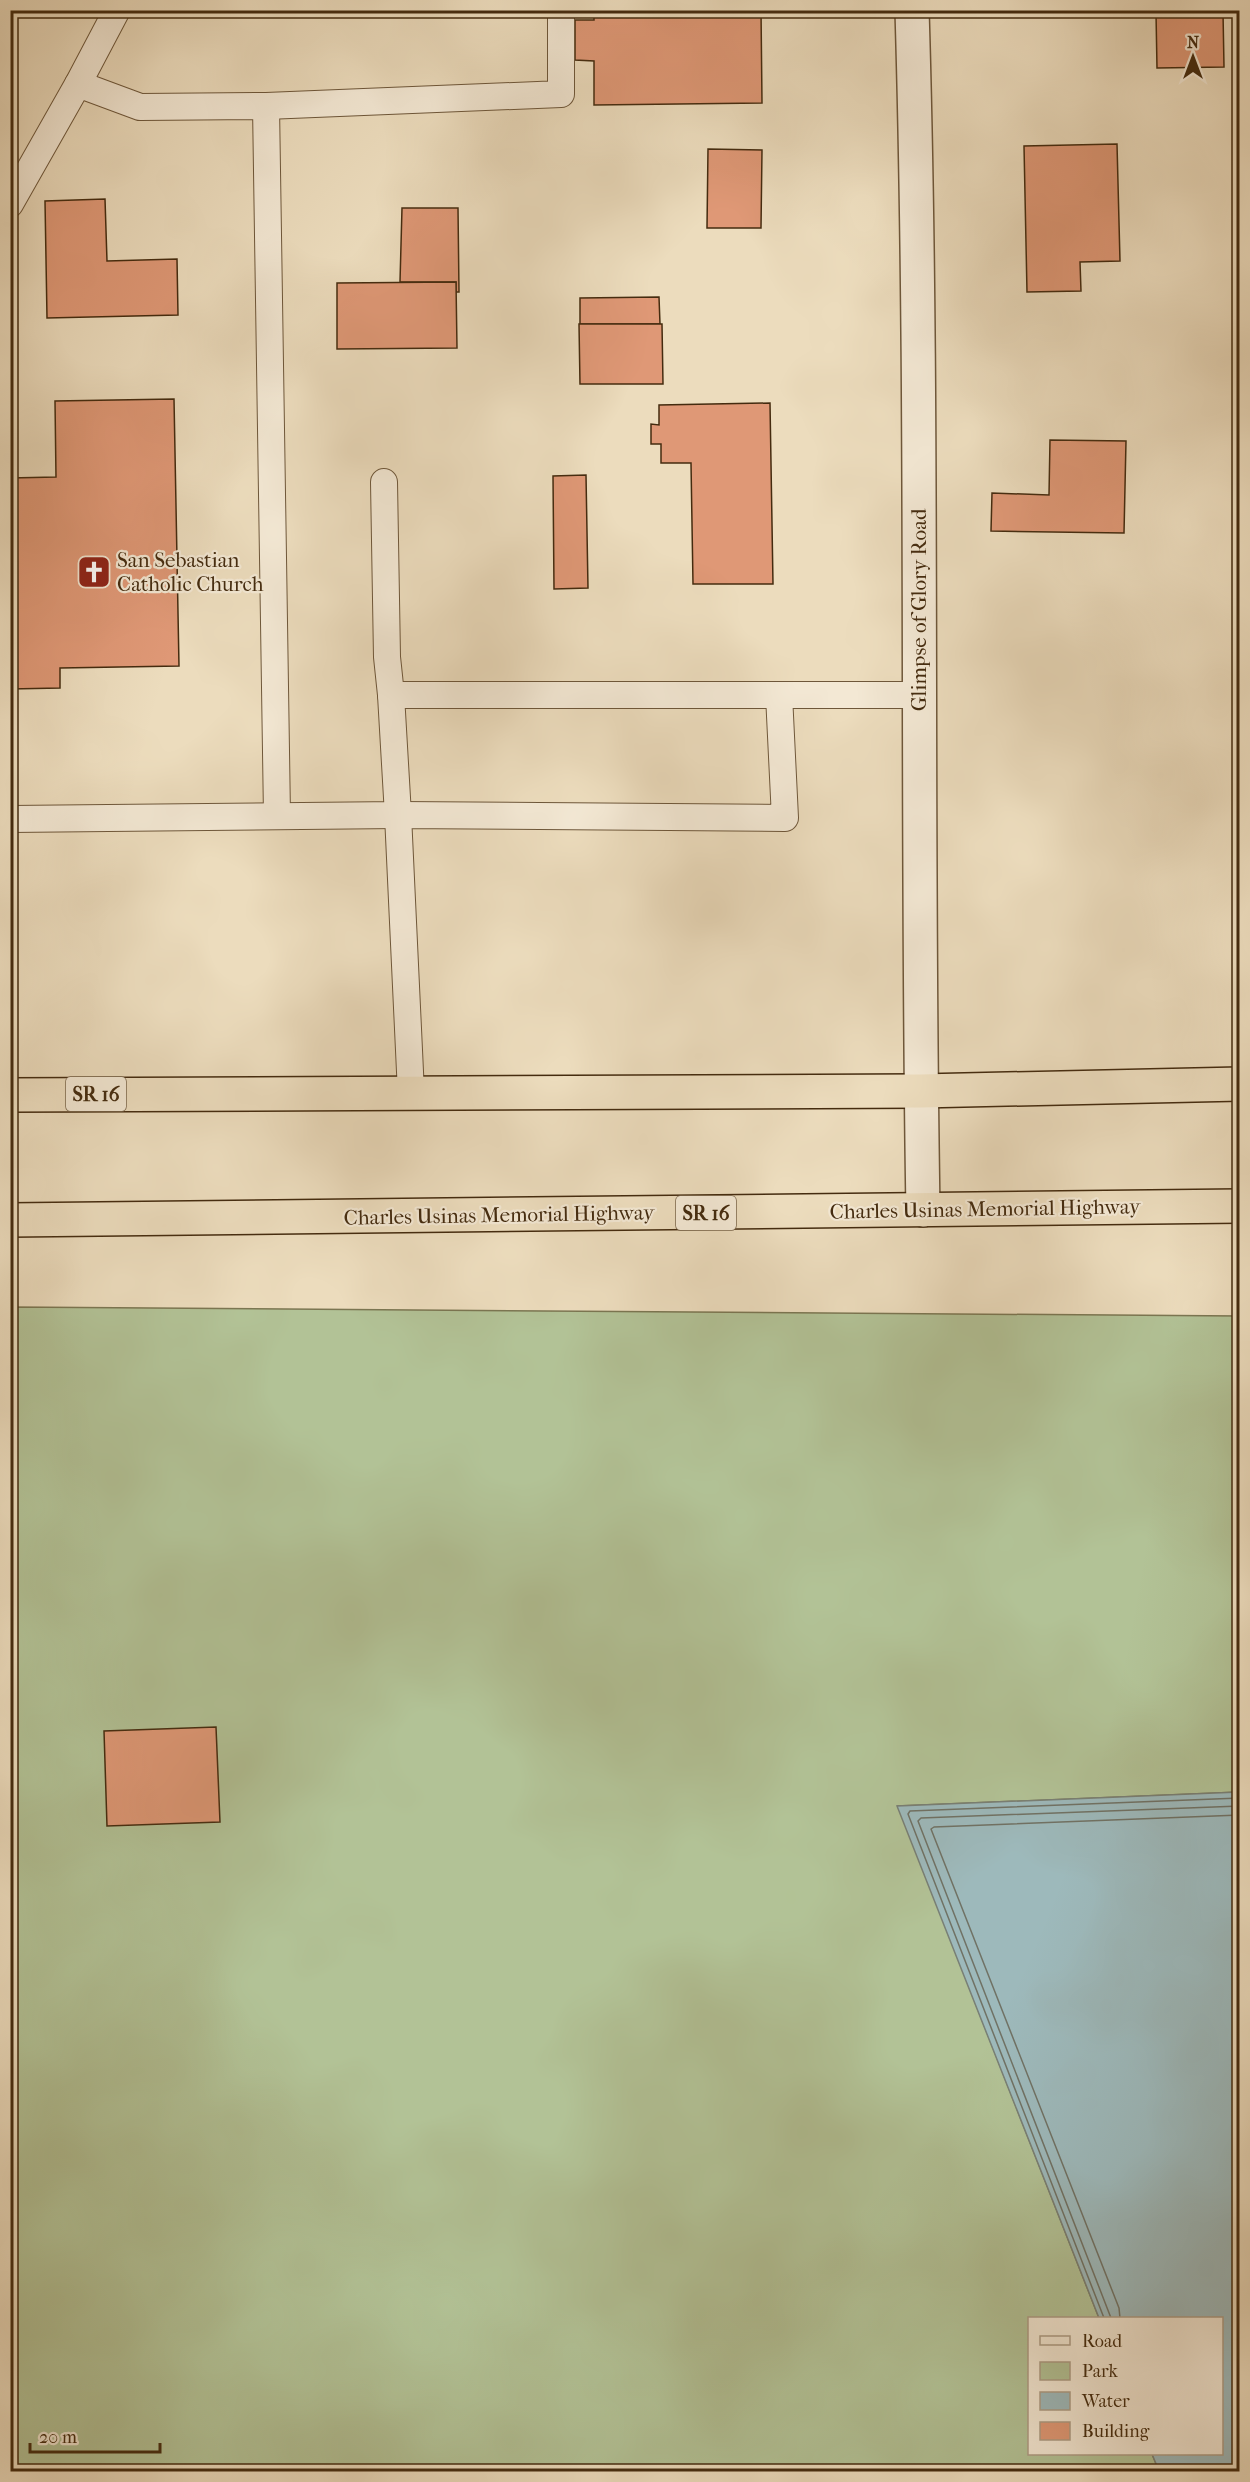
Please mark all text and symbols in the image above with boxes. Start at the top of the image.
north arrow [1163,27,1223,87]
text: N [1187,33,1200,52]
street label: Glimpse of Glory Road [907,508,931,711]
place label: San Sebastian Catholic Church [117,548,264,596]
church icon: San Sebastian Catholic Church [76,554,112,590]
road number: SR 16 [66,1077,126,1111]
street label: Charles Usinas Memorial Highway [829,1194,1141,1224]
road number: SR 16 [676,1196,736,1230]
street label: Charles Usinas Memorial Highway [343,1200,655,1230]
legend [1028,2317,1223,2455]
text: Road [1082,2331,1122,2352]
text: Park [1082,2361,1119,2382]
text: Water [1081,2391,1130,2412]
scale bar [30,2416,160,2454]
text: Building [1082,2421,1150,2442]
text: 20 m [39,2427,77,2448]

